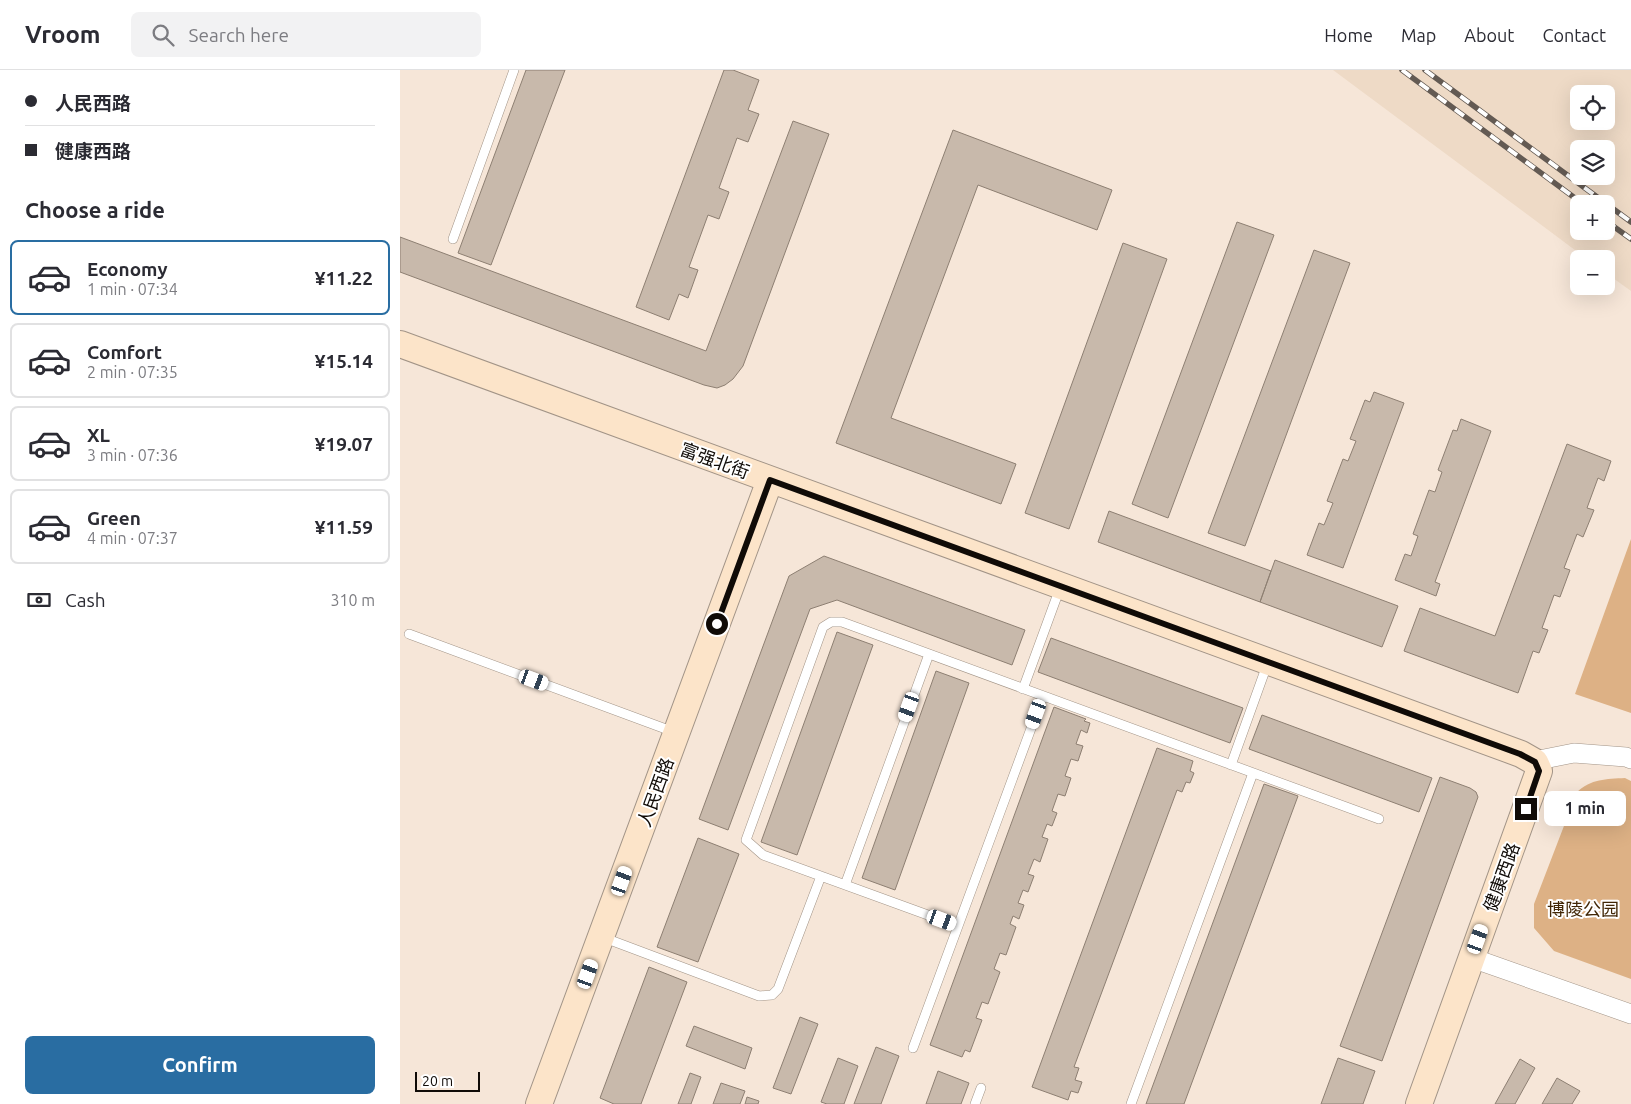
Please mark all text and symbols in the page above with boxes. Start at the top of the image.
search box [131,12,481,57]
text: Vroom [25,21,101,48]
icon: search [149,21,177,49]
text: Search here [189,24,289,46]
text: Home [1324,25,1373,45]
text: Map [1401,25,1436,45]
text: About [1464,25,1514,45]
text: Contact [1542,25,1606,45]
map controls [1570,85,1615,295]
button: locate [1570,85,1615,130]
text: 人民西路 [55,92,131,114]
text: 健康西路 [55,140,131,162]
button: layers [1570,140,1615,185]
button: + [1570,195,1615,240]
text: Choose a ride [25,197,165,222]
button: − [1570,250,1615,295]
icon: car [27,255,72,300]
text: Economy [87,258,168,280]
text: ¥11.22 [315,267,373,289]
text: 1 min · 07:34 [87,280,178,298]
icon: car [27,338,72,383]
text: Comfort [87,341,162,363]
text: ¥15.14 [315,350,373,372]
text: 2 min · 07:35 [87,363,178,381]
icon: car [27,421,72,466]
text: XL [87,424,110,446]
text: ¥19.07 [315,433,373,455]
street label: 富强北街 [678,438,752,482]
text: 3 min · 07:36 [87,446,178,464]
icon: car [27,504,72,549]
text: Green [87,507,141,529]
text: ¥11.59 [315,516,373,538]
text: 4 min · 07:37 [87,529,178,547]
icon: cash [25,586,53,614]
text: Cash [65,589,106,611]
text: 310 m [330,591,375,609]
route start [706,613,728,635]
car [517,668,550,692]
car [896,690,921,724]
car [1023,697,1048,731]
street label: 人民西路 [633,755,677,829]
callout: 1 min [1544,792,1626,826]
route end [1515,798,1537,820]
text: 1 min [1565,799,1605,817]
street label: 健康西路 [1479,840,1523,914]
car [609,864,634,898]
park label: 博陵公园 [1547,899,1619,919]
car [925,908,958,932]
car [1465,922,1490,956]
car [575,957,600,991]
button: Confirm [25,1036,375,1094]
scale bar [415,1069,480,1092]
text: 20 m [422,1073,453,1089]

